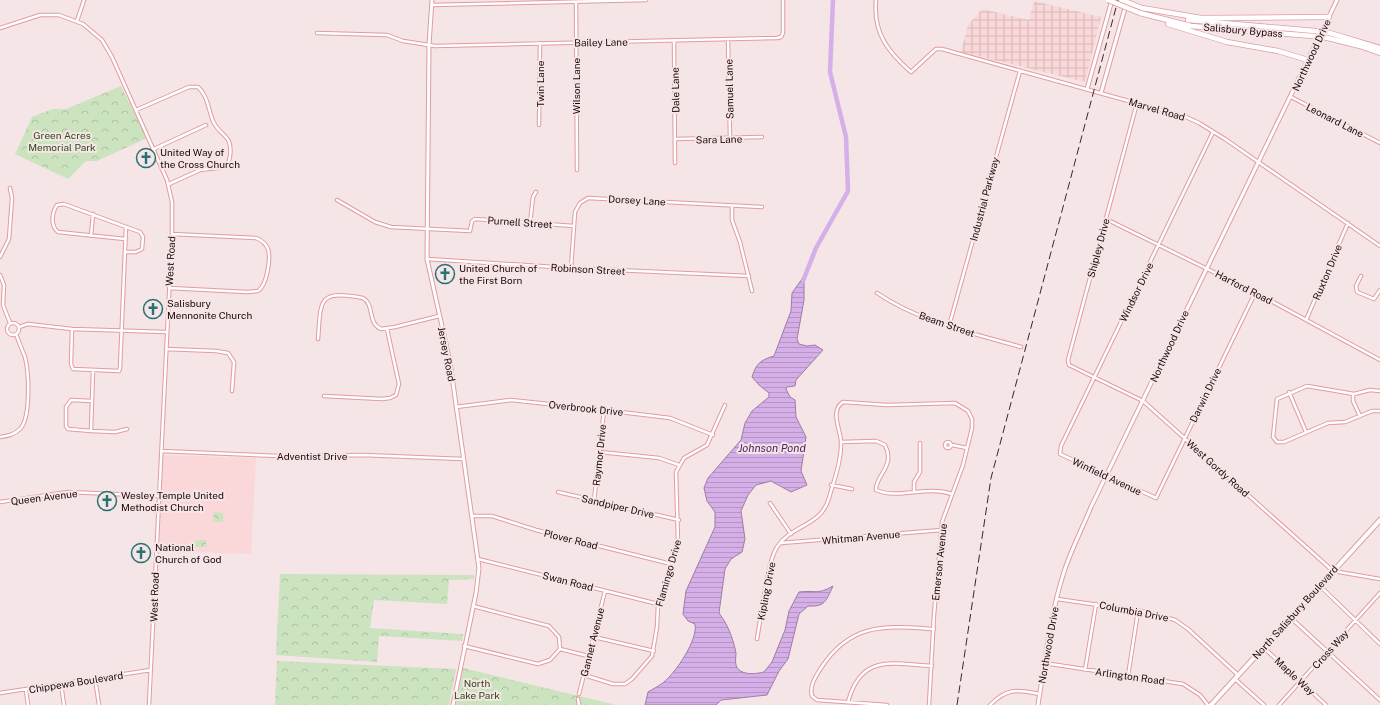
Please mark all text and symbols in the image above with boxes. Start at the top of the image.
street label: Northwood Drive [1289,17,1333,93]
street label: Salisbury Bypass [1203,21,1283,39]
street label: Bailey Lane [574,36,628,48]
street label: Wilson Lane [570,57,582,114]
street label: Samuel Lane [722,58,736,119]
street label: Twin Lane [534,60,546,107]
street label: Dale Lane [669,67,681,113]
street label: Marvel Road [1127,95,1187,123]
street label: Leonard Lane [1304,100,1366,140]
park label: Green Acres Memorial Park [28,129,96,153]
street label: Sara Lane [696,133,743,145]
place label: United Way of the Cross Church [160,146,240,170]
church icon: United Way of the Cross Church [135,147,157,169]
street label: Industrial Parkway [967,155,1001,242]
street label: Dorsey Lane [608,193,666,208]
street label: Purnell Street [487,214,553,230]
street label: Shipley Drive [1084,217,1112,279]
street label: West Road [163,236,177,286]
street label: Ruxton Drive [1310,242,1344,302]
street label: Windsor Drive [1116,260,1156,324]
street label: Robinson Street [550,261,626,277]
place label: United Church of the First Born [459,262,537,286]
church icon: United Church of the First Born [434,263,456,285]
street label: Harford Road [1213,267,1275,307]
place label: Salisbury Mennonite Church [167,297,252,321]
church icon: Salisbury Mennonite Church [142,298,164,320]
street label: Northwood Drive [1147,308,1191,384]
street label: Beam Street [918,309,977,339]
street label: Jersey Road [436,326,458,382]
street label: Darwin Drive [1187,366,1223,424]
street label: Overbrook Drive [548,398,624,418]
street label: Raymor Drive [590,423,608,486]
street label: West Gordy Road [1184,437,1252,499]
water label: Johnson Pond [738,442,806,454]
street label: Adventist Drive [277,450,348,462]
street label: Winfield Avenue [1070,455,1144,497]
street label: Queen Avenue [10,487,78,507]
place label: Wesley Temple United Methodist Church [121,489,224,513]
church icon: Wesley Temple United Methodist Church [96,490,118,512]
street label: Sandpiper Drive [580,492,656,520]
street label: Emerson Avenue [929,522,949,601]
street label: Plover Road [543,526,599,552]
street label: Whitman Avenue [821,528,901,546]
street label: Flamingo Drive [653,538,683,608]
place label: National Church of God [155,541,222,565]
church icon: National Church of God [130,542,152,564]
street label: Kipling Drive [754,560,778,621]
street label: North Salisbury Boulevard [1250,563,1340,661]
street label: Swan Road [541,569,595,593]
street label: West Road [147,572,161,622]
street label: Columbia Drive [1098,598,1170,624]
street label: Northwood Drive [1035,605,1061,684]
street label: Gannet Avenue [578,606,606,678]
street label: Cross Way [1309,627,1351,671]
street label: Maple Way [1272,654,1318,698]
street label: Arlington Road [1095,665,1165,687]
street label: Chippewa Boulevard [28,669,124,695]
park label: North Lake Park [454,677,500,701]

